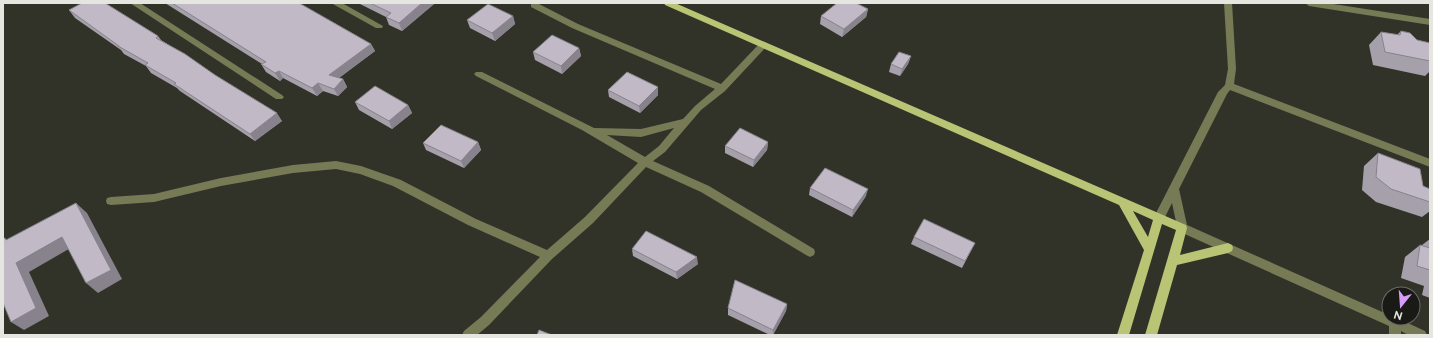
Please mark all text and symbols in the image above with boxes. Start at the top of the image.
north arrow [1381,286,1421,326]
text: N [1392,308,1404,323]

